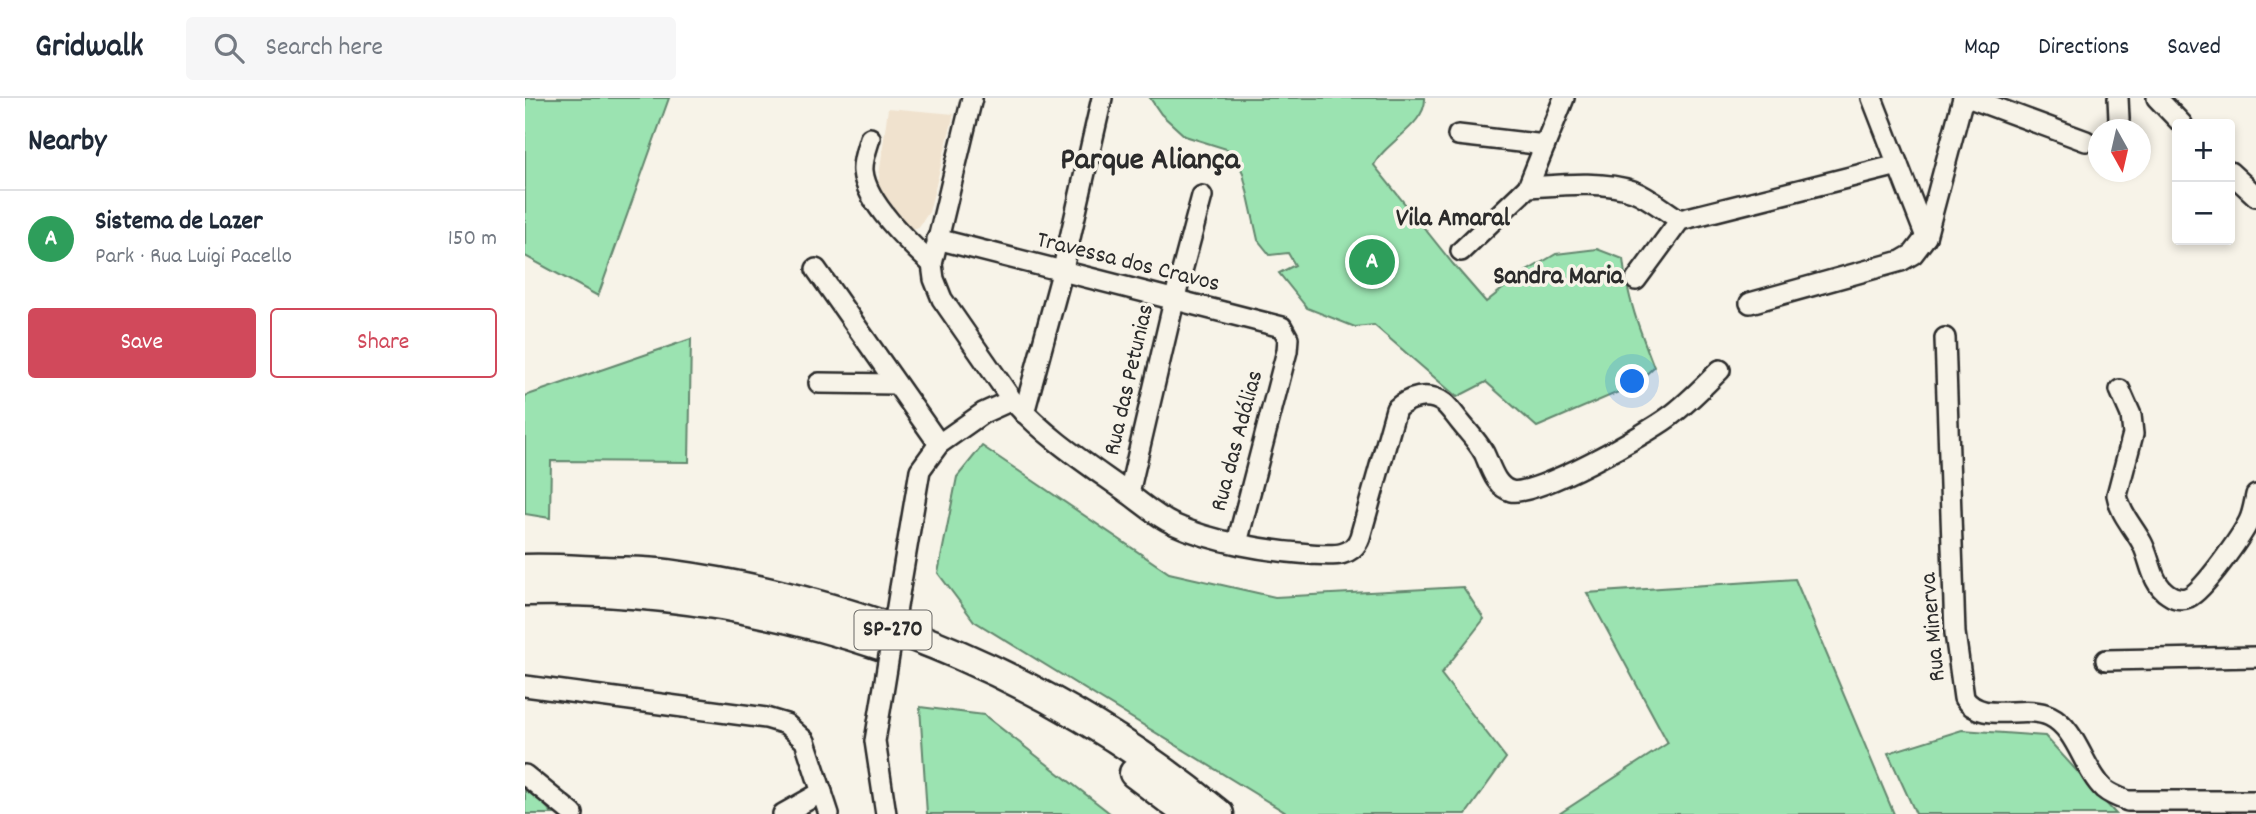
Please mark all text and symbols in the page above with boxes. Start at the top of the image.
search box [186,17,676,80]
text: Gridwalk [35,25,144,72]
icon: search [210,29,248,67]
text: Search here [266,30,383,67]
text: Map [1964,31,2000,65]
text: Directions [2038,31,2129,65]
text: Saved [2167,31,2221,65]
north arrow [2088,119,2151,182]
map controls [2172,119,2235,245]
button: + [2172,119,2235,182]
text: Nearby [28,122,106,165]
district label: Parque Aliança [1060,139,1241,185]
button: − [2172,182,2235,245]
district label: Vila Amaral [1396,201,1511,238]
text: Sistema de Lazer [95,204,263,241]
text: A [45,223,57,256]
text: 150 m [448,223,497,256]
street label: Travessa dos Cravos [1033,224,1223,302]
pin: A [1349,236,1395,288]
text: Park · Rua Luigi Pacello [95,241,292,274]
district label: Sandra Maria [1493,259,1624,296]
street label: Rua das Petunias [1096,301,1164,459]
button: Save [28,308,256,378]
button: Share [270,308,497,378]
your location [1615,364,1649,398]
street label: Rua das Adálias [1203,367,1273,515]
street label: Rua Minerva [1912,570,1956,683]
road number: SP-270 [855,610,931,650]

